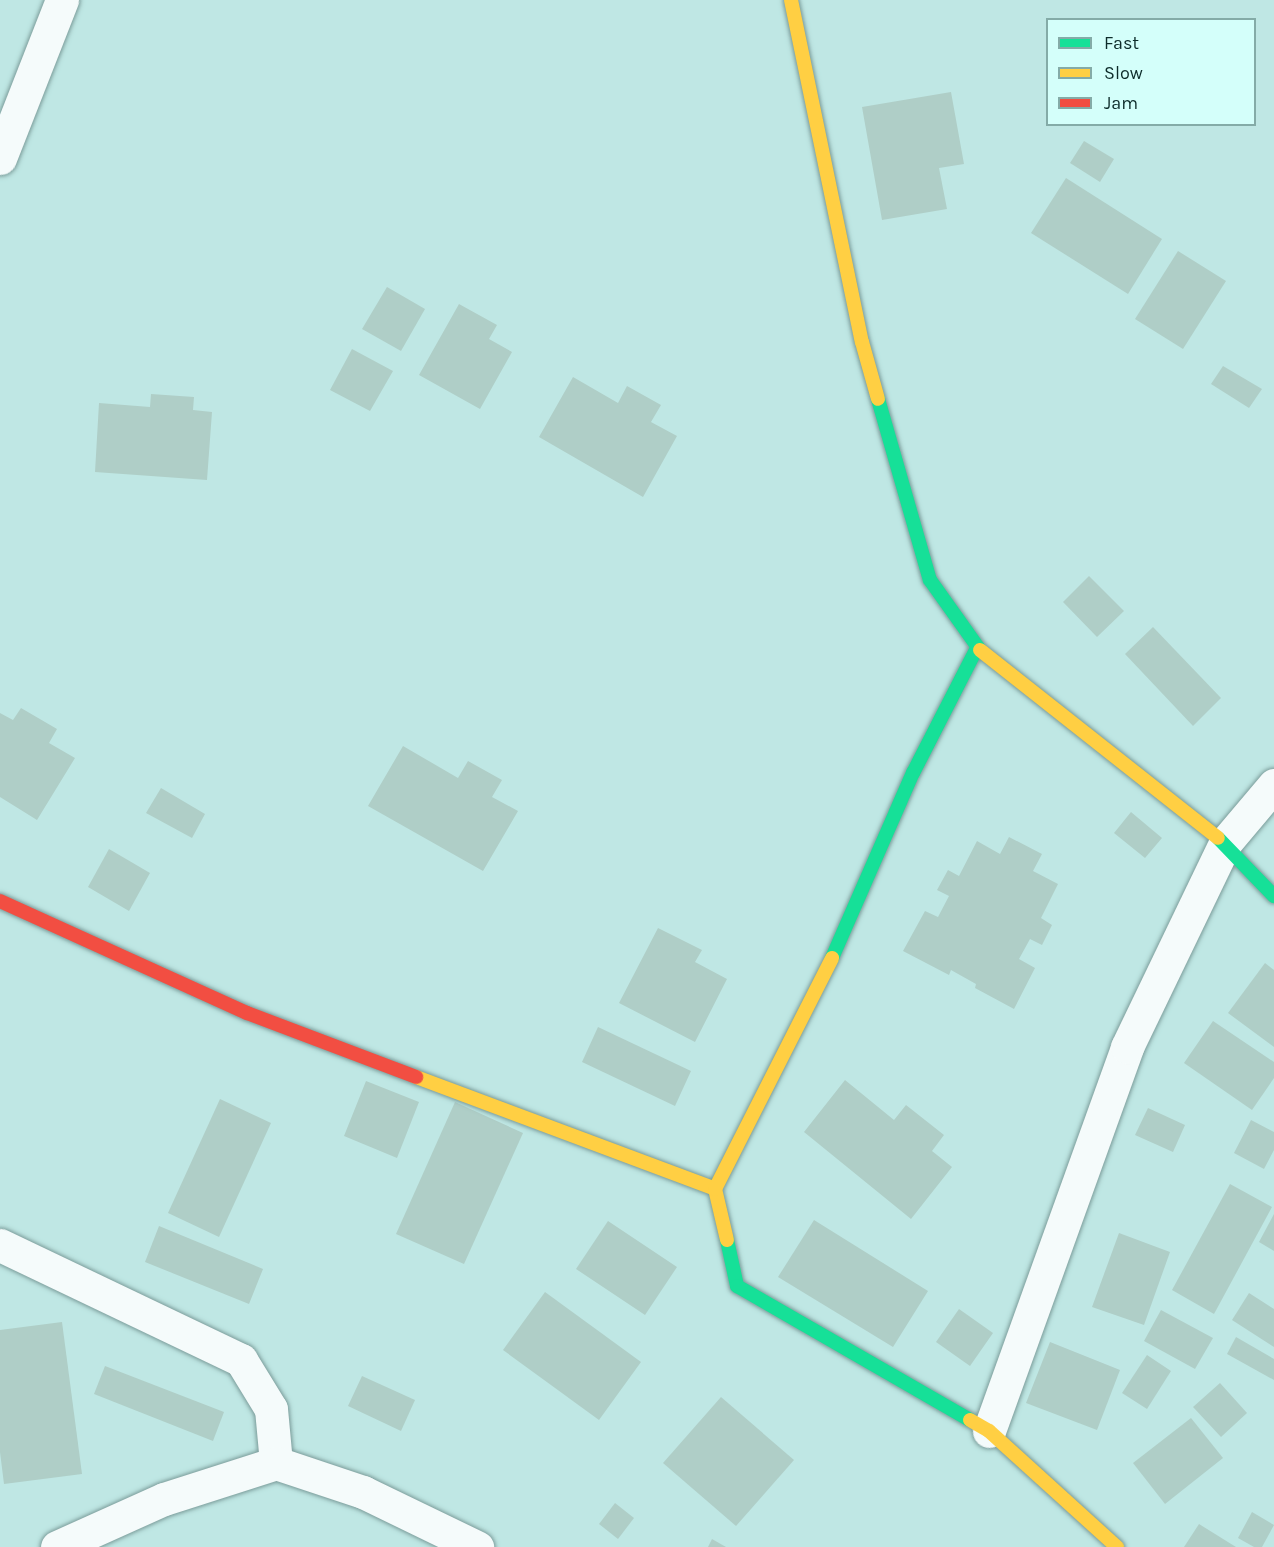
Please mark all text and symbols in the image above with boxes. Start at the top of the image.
legend [1046,18,1256,126]
text: Fast [1104,32,1139,54]
text: Slow [1104,62,1143,84]
text: Jam [1104,92,1138,114]

